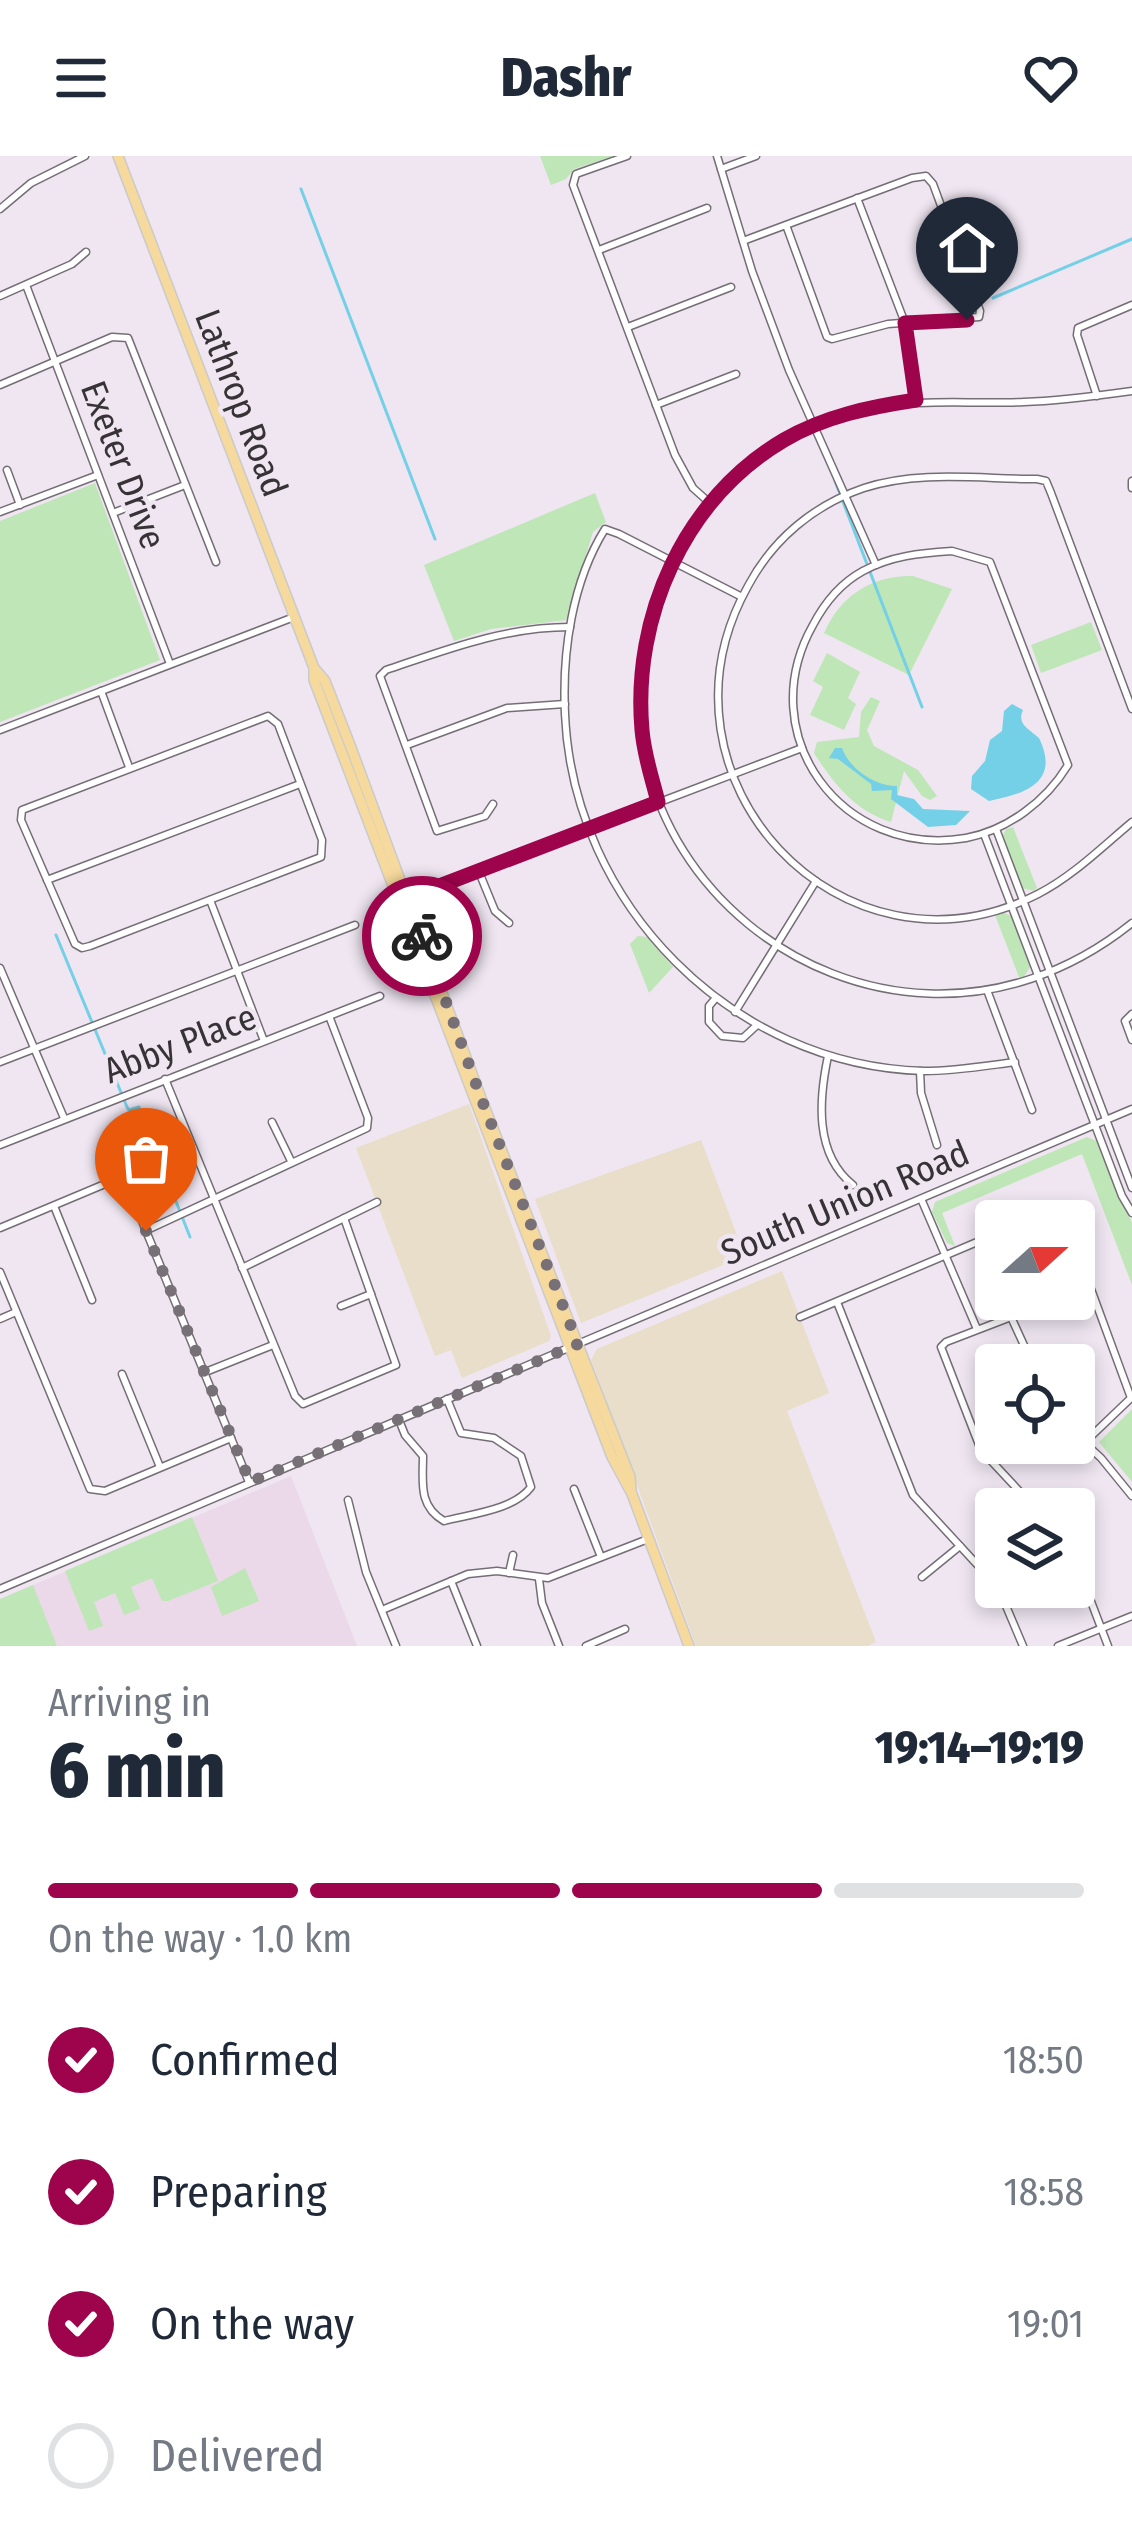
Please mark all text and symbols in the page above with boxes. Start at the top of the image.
icon: menu [48,45,114,111]
icon: heart [1018,45,1084,111]
text: Dashr [501,46,631,110]
pin [916,197,1018,320]
icon: home [934,215,1000,281]
street label: Lathrop Road [185,303,297,503]
street label: Exeter Drive [71,375,175,555]
courier [362,876,482,996]
icon: bike [389,903,455,969]
street label: Abby Place [98,995,262,1093]
pin [95,1108,197,1231]
icon: bag [113,1126,179,1192]
street label: South Union Road [714,1131,976,1275]
north arrow [975,1200,1095,1320]
map controls [975,1200,1095,1608]
button: locate [975,1344,1095,1464]
button: layers [975,1488,1095,1608]
text: Arriving in [48,1680,211,1726]
text: 19:14–19:19 [875,1721,1084,1775]
text: 6 min [48,1724,225,1818]
text: On the way · 1.0 km [48,1916,352,1962]
icon: check [48,2027,114,2093]
text: Confirmed [150,2033,340,2087]
text: 18:50 [1003,2037,1084,2083]
icon: check [48,2159,114,2225]
text: Preparing [150,2165,327,2219]
text: 18:58 [1003,2169,1084,2215]
icon: check [48,2291,114,2357]
text: On the way [150,2297,354,2351]
text: 19:01 [1007,2301,1084,2347]
text: Delivered [150,2429,324,2483]

